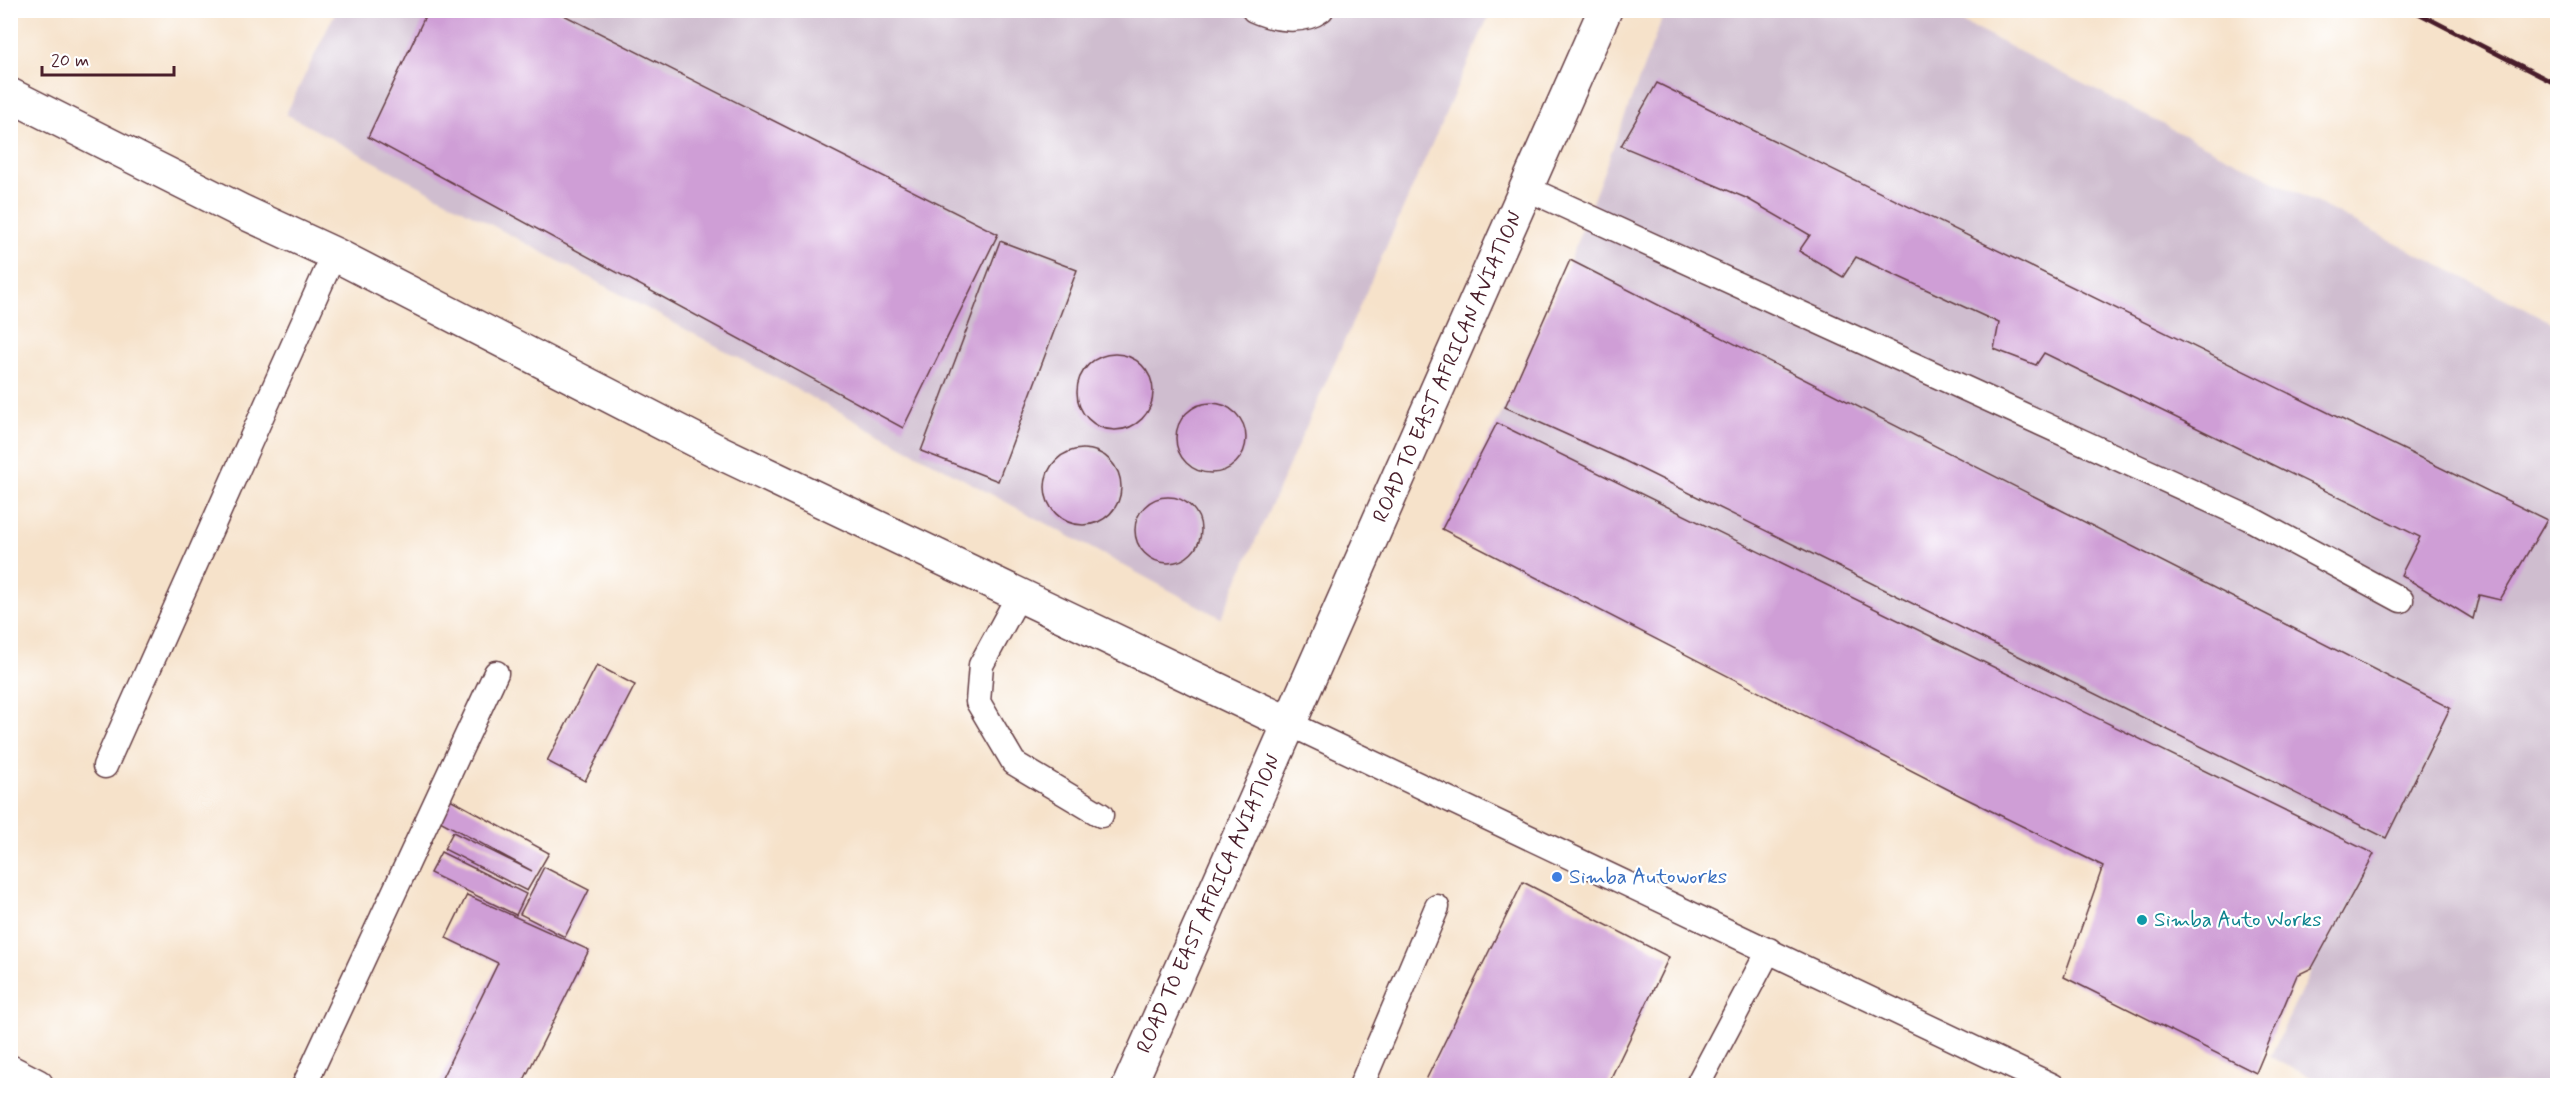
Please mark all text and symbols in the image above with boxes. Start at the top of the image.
scale bar [42,39,174,77]
text: 20 m [51,49,89,73]
street label: ROAD TO EAST AFRICAN AVIATION [1366,207,1530,527]
street label: ROAD TO EAST AFRICA AVIATION [1130,750,1288,1058]
place label: Simba Autoworks [1569,863,1727,891]
marker: Simba Autoworks [1550,870,1564,884]
place label: Simba Auto Works [2154,906,2322,934]
marker: Simba Auto Works [2135,913,2149,927]

